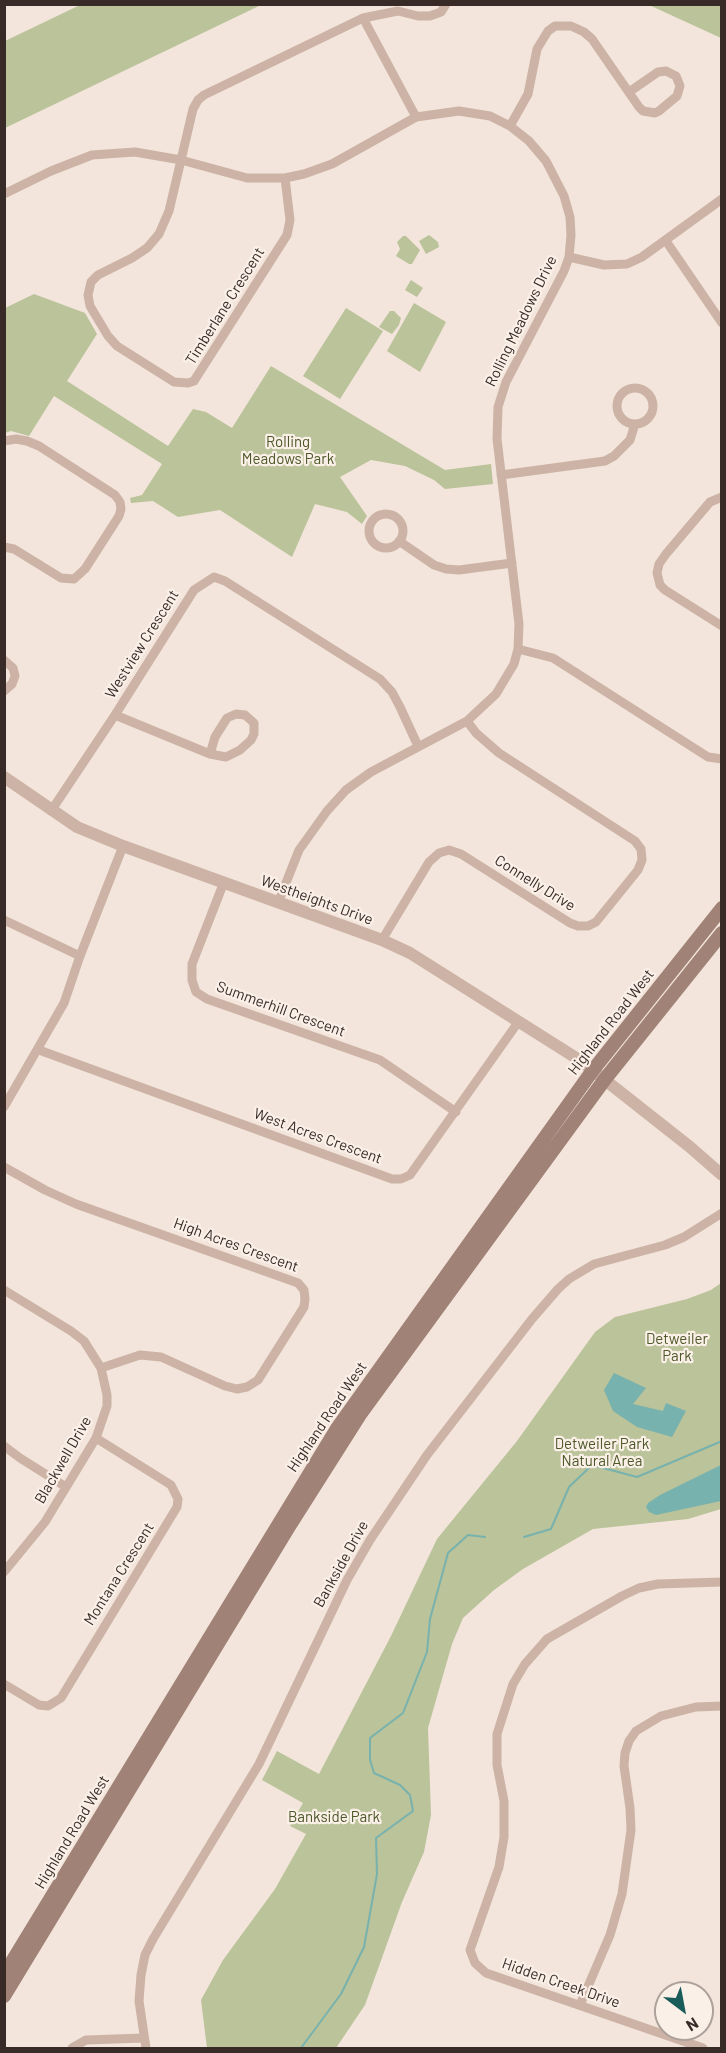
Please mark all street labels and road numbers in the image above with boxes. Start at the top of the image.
street label: Timberlane Crescent [182,244,268,368]
street label: Rolling Meadows Drive [481,253,561,389]
street label: Westview Crescent [101,586,183,702]
street label: Connelly Drive [491,851,579,915]
street label: Westheights Drive [258,871,376,929]
street label: Highland Road West [564,966,658,1078]
street label: Summerhill Crescent [214,977,348,1041]
street label: West Acres Crescent [251,1104,385,1168]
street label: High Acres Crescent [171,1214,301,1276]
street label: Highland Road West [283,1358,371,1476]
street label: Blackwell Drive [31,1413,95,1507]
street label: Bankside Drive [310,1518,372,1610]
street label: Montana Crescent [80,1519,158,1629]
street label: Highland Road West [31,1772,113,1892]
street label: Hidden Creek Drive [500,1954,622,2012]

